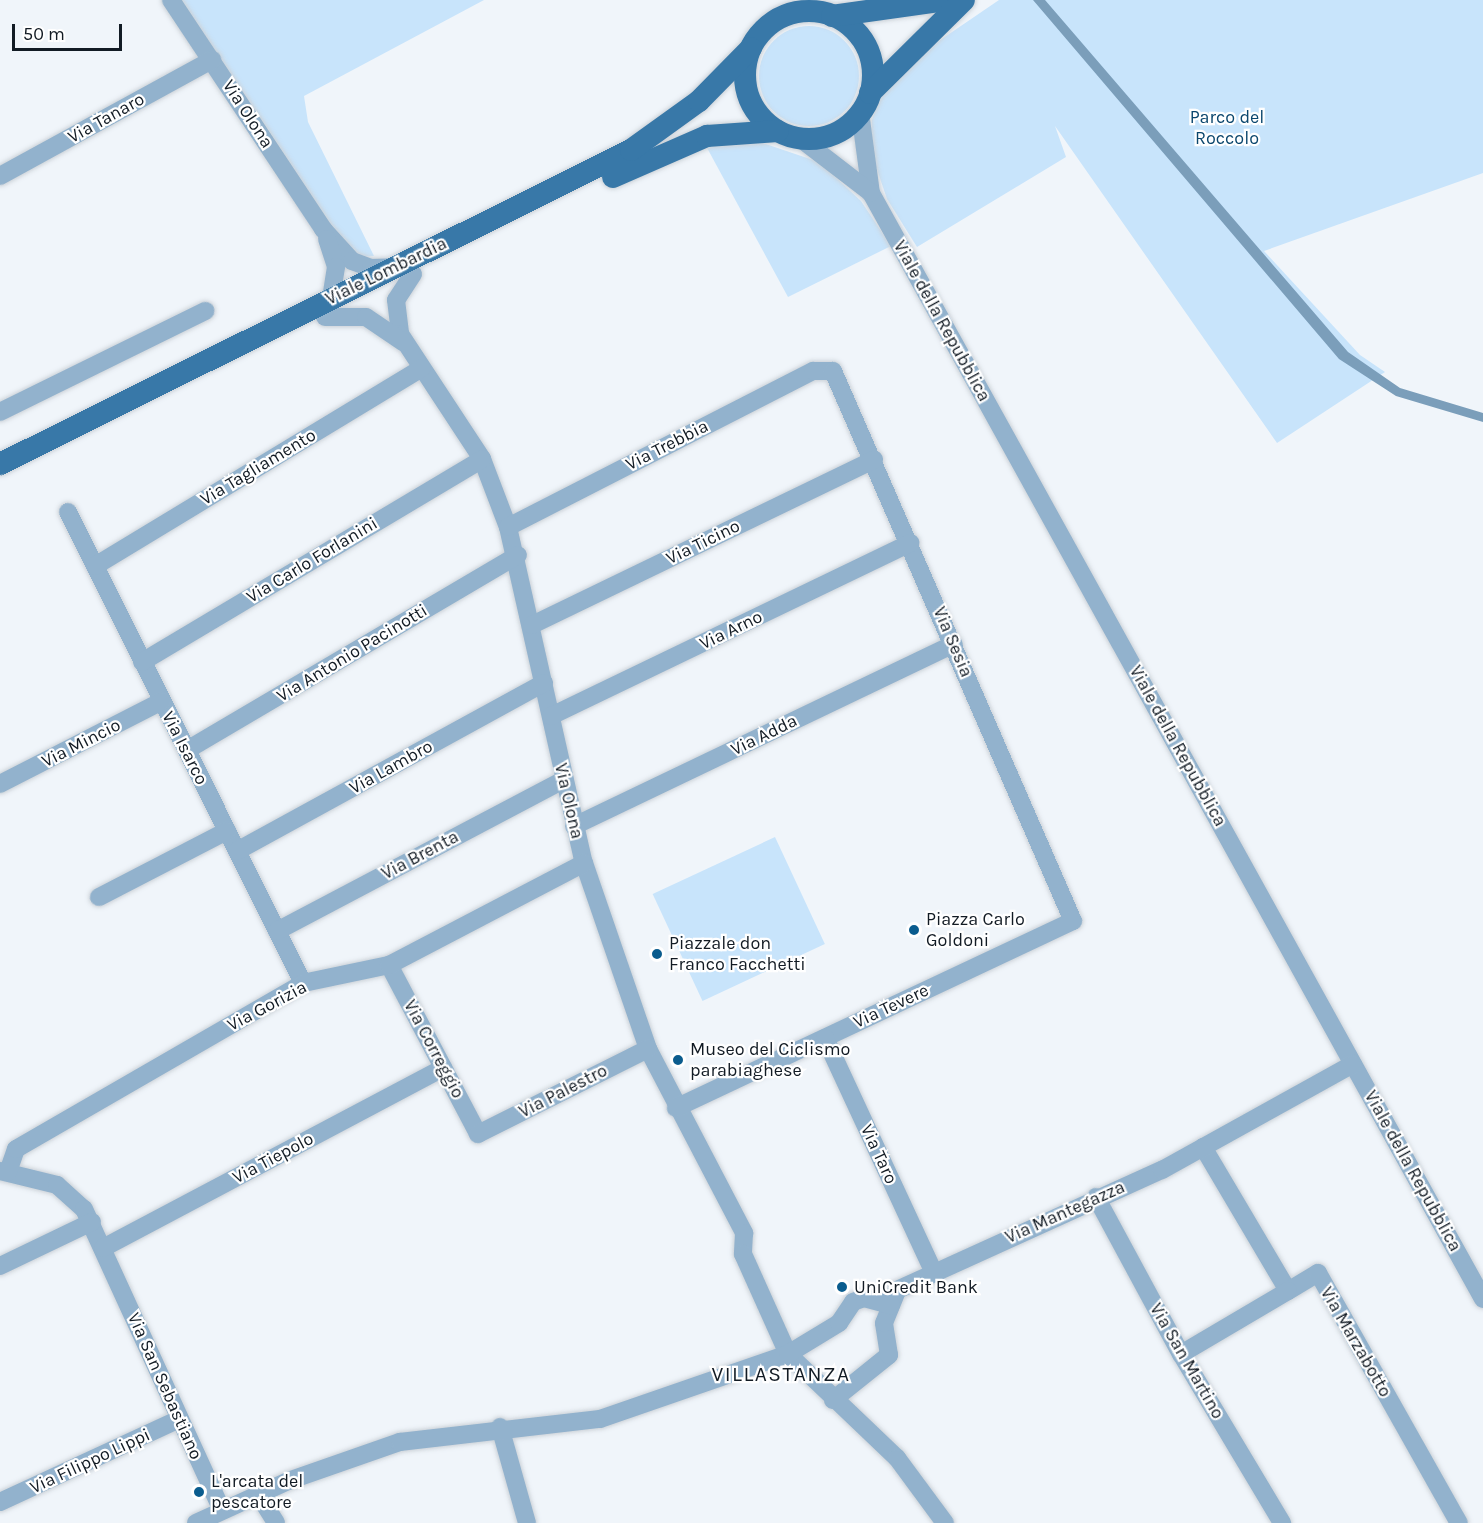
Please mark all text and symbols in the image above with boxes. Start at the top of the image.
scale bar [15,12,124,50]
text: 50 m [23,23,65,45]
street label: Via Olona [218,76,278,152]
street label: Via Tanaro [64,88,148,148]
park label: Parco del Roccolo [1190,107,1264,150]
street label: Viale Lombardia [322,232,450,310]
street label: Viale della Repubblica [889,237,995,405]
street label: Via Trebbia [622,415,712,475]
street label: Via Tagliamento [196,424,320,510]
street label: Via Carlo Forlanini [243,512,381,608]
street label: Via Ticino [663,515,743,569]
street label: Via Antonio Pacinotti [273,599,431,707]
street label: Via Sesia [928,603,978,681]
street label: Via Arno [696,606,766,654]
street label: Viale della Repubblica [1125,662,1231,830]
street label: Via Isarco [157,708,213,788]
street label: Via Adda [727,710,801,760]
street label: Via Mincio [38,714,124,772]
street label: Via Lambro [346,735,436,799]
street label: Via Olona [550,761,588,841]
street label: Via Brenta [378,826,462,884]
place label: Piazza Carlo Goldoni [926,909,1025,952]
marker: Piazza Carlo Goldoni [907,923,921,937]
place label: Piazzale don Franco Facchetti [669,933,806,976]
marker: Piazzale don Franco Facchetti [650,947,664,961]
street label: Via Gorizia [224,976,310,1036]
street label: Via Tevere [850,979,932,1033]
street label: Via Correggio [399,996,469,1102]
place label: Museo del Ciclismo parabiaghese [690,1039,850,1082]
marker: Museo del Ciclismo parabiaghese [671,1053,685,1067]
street label: Via Palestro [515,1059,611,1123]
street label: Viale della Repubblica [1360,1087,1466,1255]
street label: Via Taro [856,1121,902,1187]
street label: Via Tiepolo [229,1128,317,1188]
street label: Via Mantegazza [1002,1176,1128,1248]
place label: UniCredit Bank [854,1276,978,1298]
marker: UniCredit Bank [835,1280,849,1294]
street label: Via Marzabotto [1316,1283,1396,1401]
street label: Via San Martino [1145,1299,1229,1423]
street label: Via San Sebastiano [123,1309,207,1463]
district label: VILLASTANZA [711,1361,851,1387]
street label: Via Filippo Lippi [26,1424,154,1498]
place label: L'arcata del pescatore [211,1471,303,1514]
marker: L'arcata del pescatore [192,1485,206,1499]

